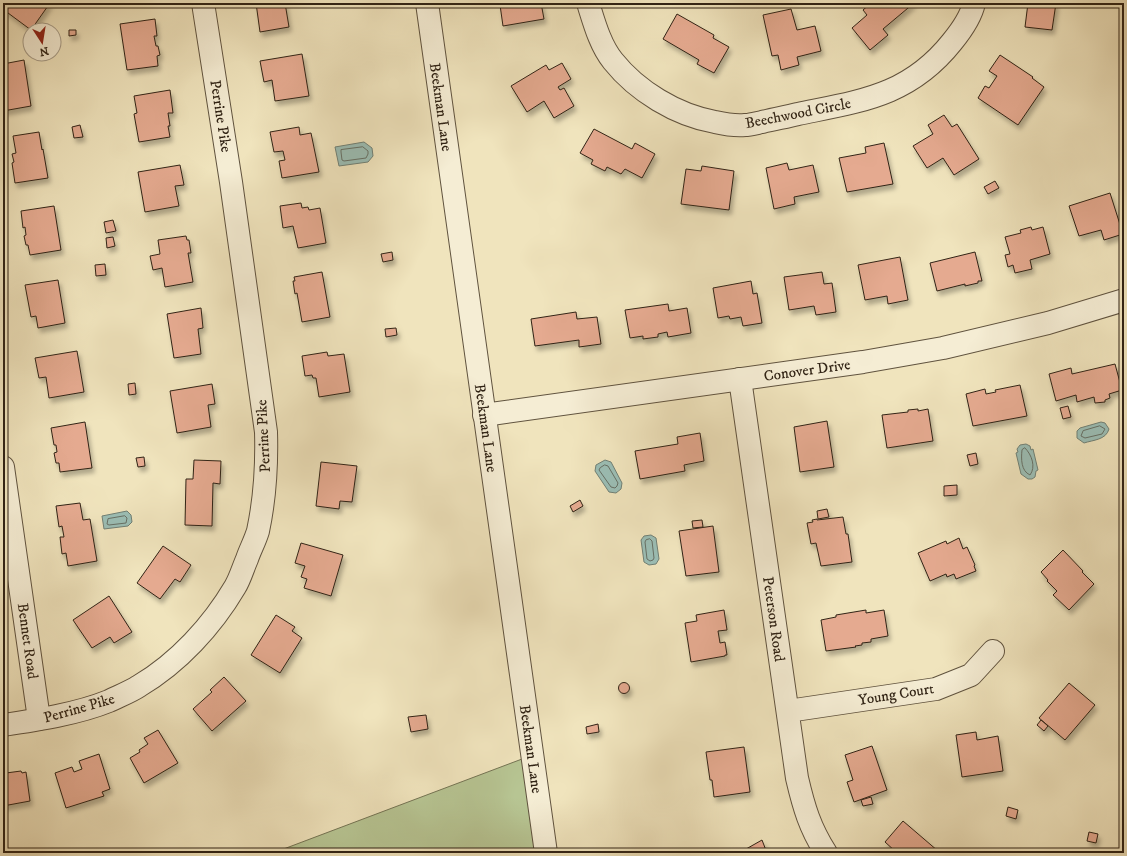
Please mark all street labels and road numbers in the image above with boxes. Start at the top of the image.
street label: Beekman Lane [425,62,456,153]
street label: Perrine Pike [205,79,236,154]
street label: Beechwood Circle [744,94,853,133]
street label: Conover Drive [763,355,852,386]
street label: Beekman Lane [470,383,501,474]
street label: Perrine Pike [252,399,275,473]
street label: Peterson Road [758,575,789,663]
street label: Bennet Road [13,602,42,681]
street label: Young Court [857,679,935,710]
street label: Perrine Pike [41,689,117,728]
street label: Beekman Lane [515,704,546,795]

